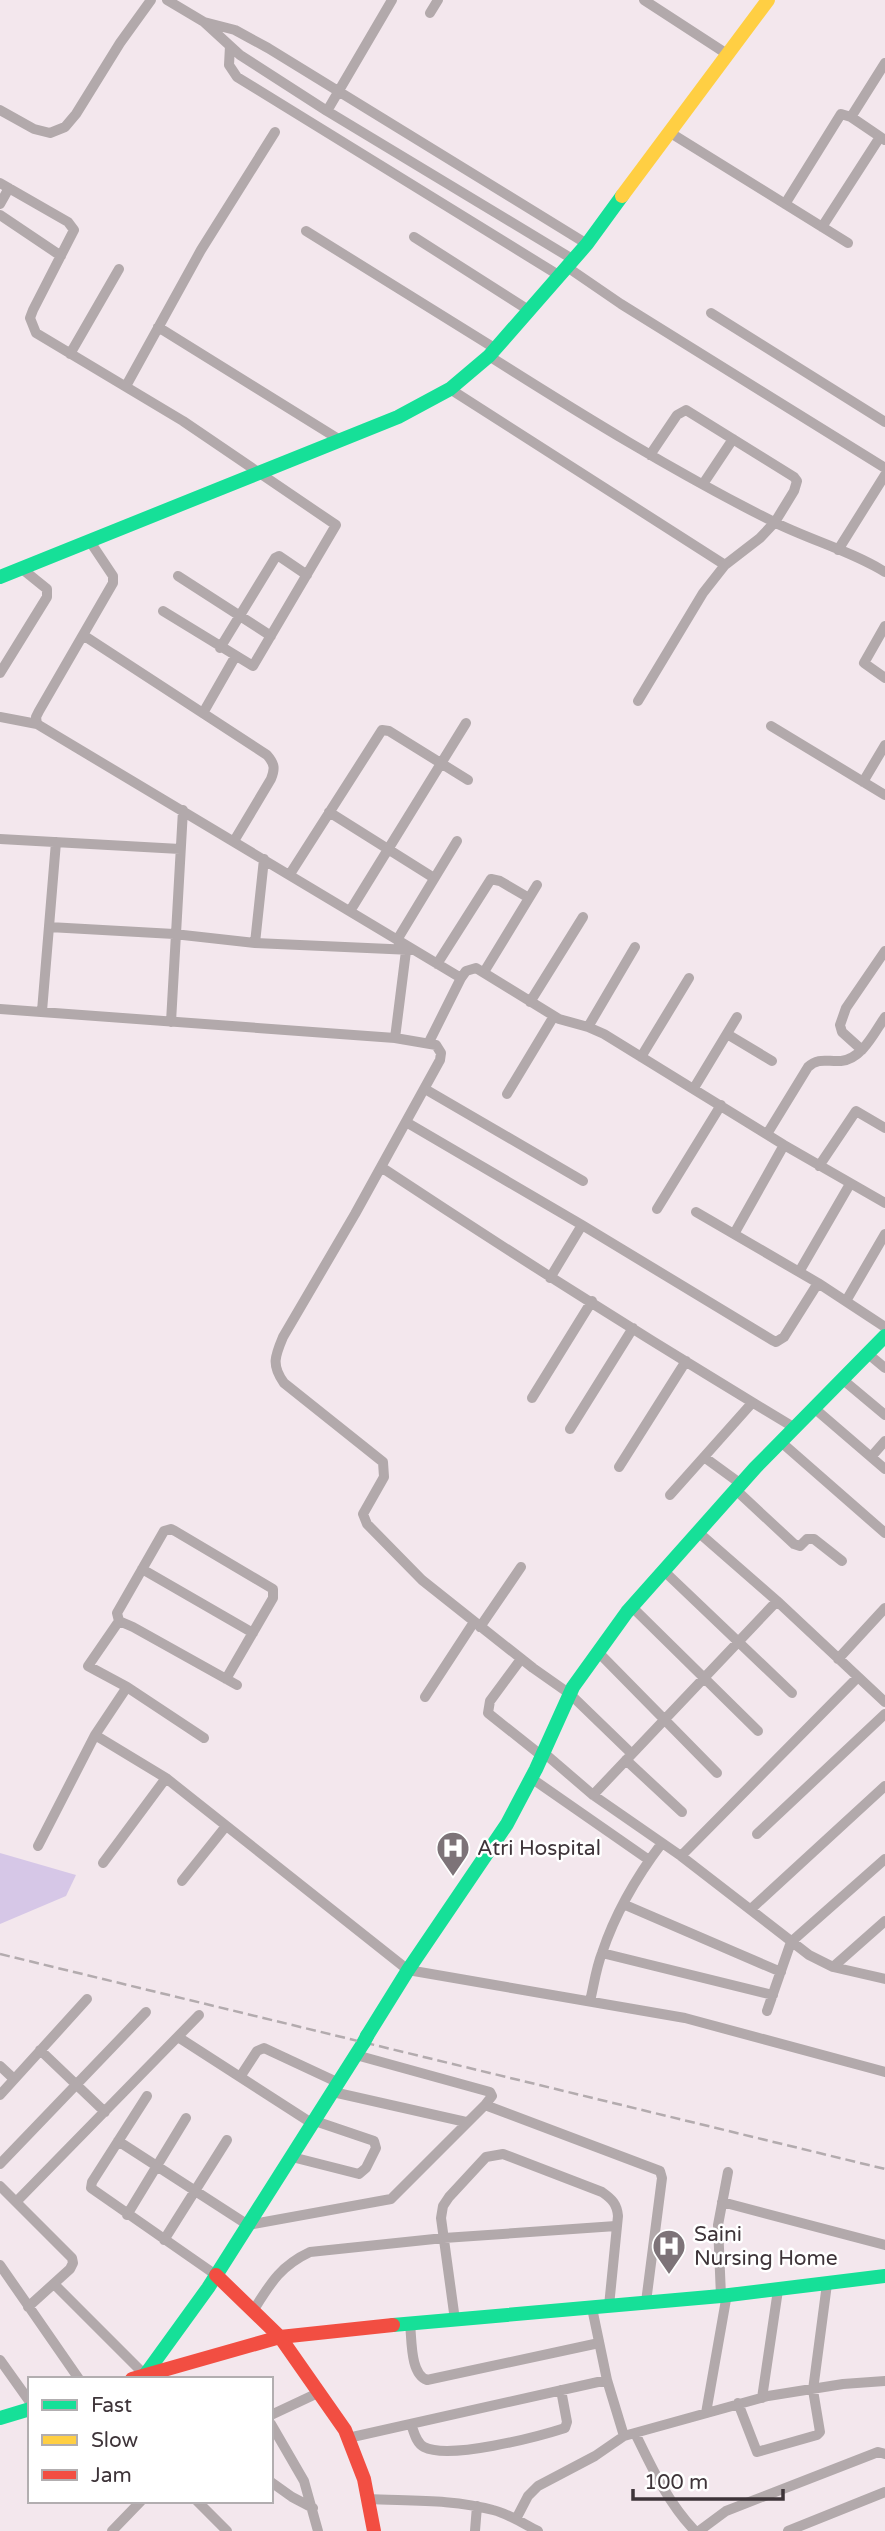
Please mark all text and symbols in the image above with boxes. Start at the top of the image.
hospital icon: Atri Hospital [434,1829,472,1878]
place label: Atri Hospital [477,1836,601,1861]
place label: Saini Nursing Home [694,2222,838,2271]
hospital icon: Saini Nursing Home [650,2227,688,2276]
legend [28,2377,273,2503]
text: Fast [91,2393,132,2418]
text: Slow [91,2428,139,2453]
scale bar [633,2458,784,2502]
text: Jam [91,2463,132,2488]
text: 100 m [644,2470,708,2495]

